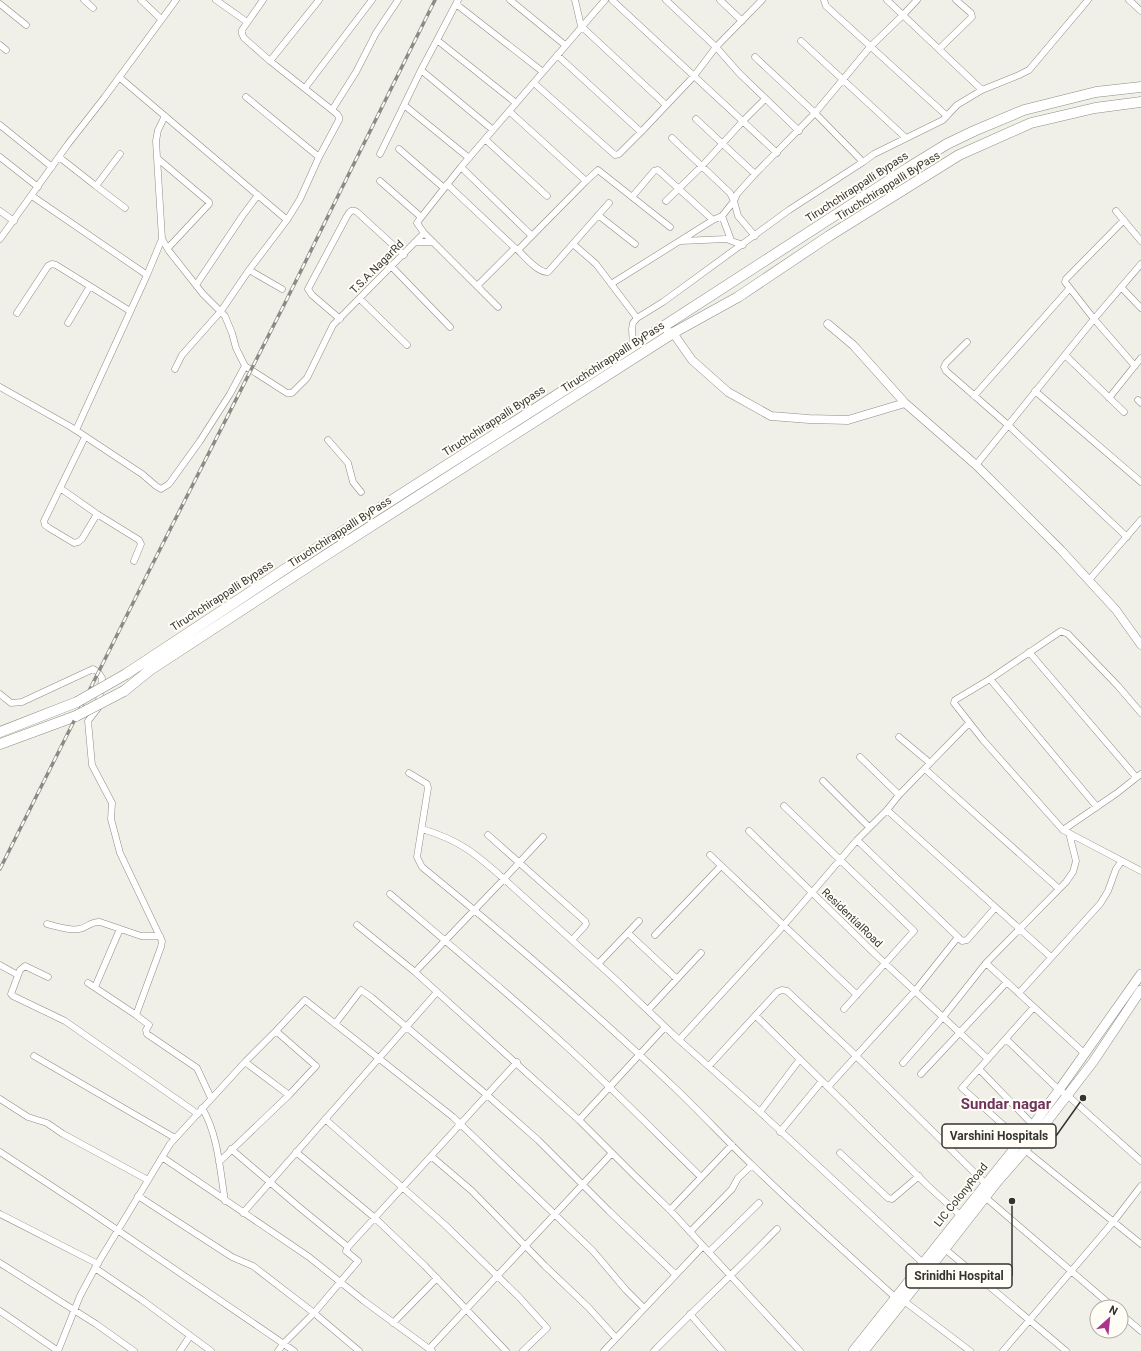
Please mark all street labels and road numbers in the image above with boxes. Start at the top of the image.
street label: Tiruchchirappalli ByPass [834,148,943,223]
street label: Tiruchchirappalli Bypass [803,149,911,225]
street label: T.S.A.NagarRd [347,237,407,297]
street label: Tiruchchirappalli ByPass [559,319,667,395]
street label: Tiruchchirappalli Bypass [440,383,548,459]
street label: Tiruchchirappalli ByPass [286,494,394,570]
street label: Tiruchchirappalli Bypass [168,558,276,634]
street label: ResidentialRoad [819,886,885,950]
street label: LIC ColonyRoad [931,1161,991,1229]

